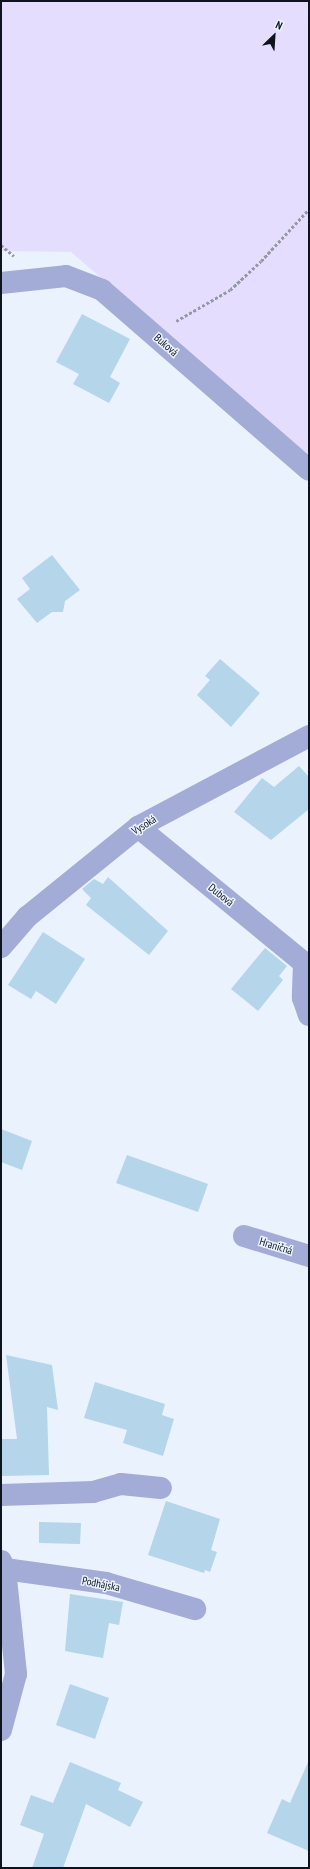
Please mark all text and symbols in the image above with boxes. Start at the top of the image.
north arrow [254,16,294,56]
text: N [273,18,285,33]
street label: Buková [151,331,181,359]
street label: Vysoká [129,812,159,838]
street label: Dubová [206,881,236,909]
street label: Hraničná [258,1235,294,1257]
street label: Podhájska [81,1574,121,1594]

